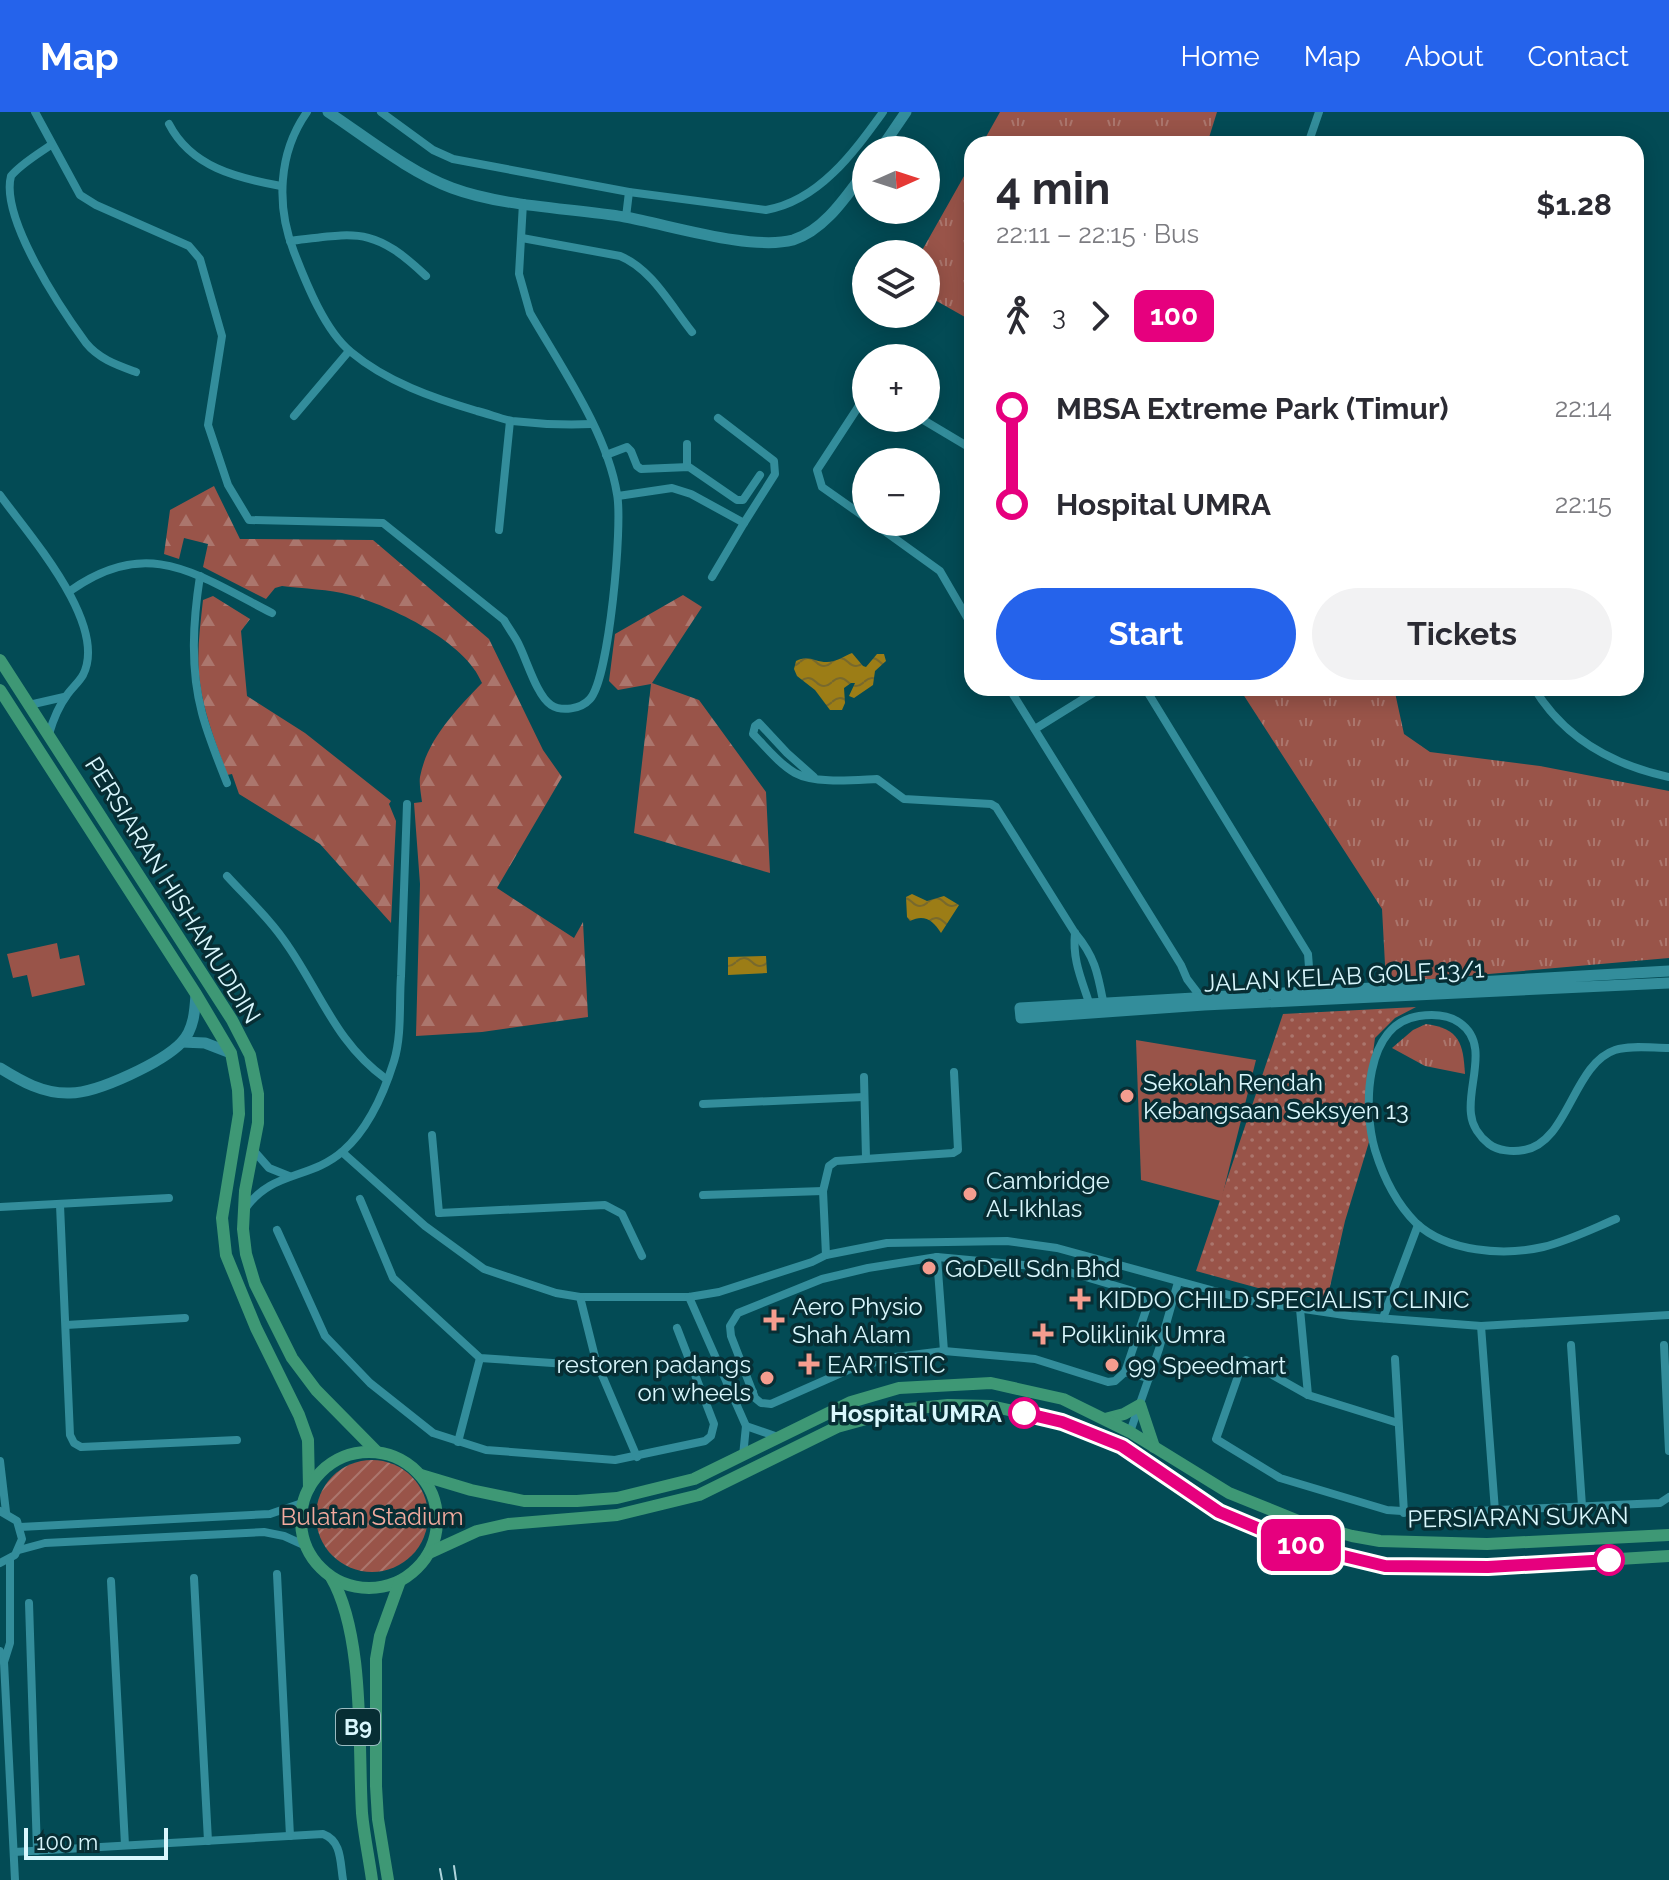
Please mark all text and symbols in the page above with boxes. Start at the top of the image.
text: Map [40,34,119,79]
text: Home [1180,40,1260,73]
text: Map [1304,40,1361,73]
text: About [1405,40,1484,73]
text: Contact [1528,40,1629,73]
north arrow [852,136,940,224]
map controls [852,136,940,536]
text: 4 min [996,163,1110,214]
text: $1.28 [1536,187,1612,222]
text: 22:11 – 22:15 · Bus [996,219,1199,249]
button: layers [852,240,940,328]
icon: walk [996,294,1040,338]
icon: forward [1078,294,1122,338]
text: 100 [1150,299,1198,332]
text: 3 [1052,301,1066,331]
button: + [852,344,940,432]
text: MBSA Extreme Park (Timur) [1056,391,1448,426]
text: 22:14 [1555,393,1612,423]
button: − [852,448,940,536]
text: Hospital UMRA [1056,487,1271,522]
text: 22:15 [1555,489,1612,519]
button: Start [996,588,1296,680]
button: Tickets [1312,588,1612,680]
street label: PERSIARAN HISHAMUDDIN [79,751,267,1029]
street label: JALAN KELAB GOLF 13/1 [1203,954,1485,998]
place label: Sekolah Rendah Kebangsaan Seksyen 13 [1143,1068,1409,1125]
marker: Sekolah Rendah Kebangsaan Seksyen 13 [1118,1087,1136,1105]
place label: Cambridge Al-Ikhlas [986,1166,1110,1223]
marker: Cambridge Al-Ikhlas [961,1185,979,1203]
place label: GoDell Sdn Bhd [945,1254,1120,1283]
marker: GoDell Sdn Bhd [920,1259,938,1277]
place label: KIDDO CHILD SPECIALIST CLINIC [1098,1285,1470,1314]
marker: KIDDO CHILD SPECIALIST CLINIC [1069,1288,1091,1310]
place label: Aero Physio Shah Alam [792,1292,923,1349]
marker: Aero Physio Shah Alam [763,1309,785,1331]
place label: Poliklinik Umra [1061,1320,1226,1349]
marker: Poliklinik Umra [1032,1323,1054,1345]
place label: restoren padangs on wheels [557,1350,751,1407]
place label: EARTISTIC [827,1350,946,1379]
place label: 99 Speedmart [1128,1351,1286,1380]
marker: EARTISTIC [798,1353,820,1375]
marker: 99 Speedmart [1103,1356,1121,1374]
marker: restoren padangs on wheels [758,1369,776,1387]
marker: Hospital UMRA [1009,1398,1039,1428]
place label: Hospital UMRA [830,1399,1003,1428]
street label: PERSIARAN SUKAN [1407,1501,1629,1533]
park label: Bulatan Stadium [281,1502,463,1531]
line badge: 100 [1255,1519,1347,1571]
text: 100 [1277,1528,1325,1561]
unlabelled marker [1594,1545,1624,1575]
road number: B9 [336,1709,380,1745]
scale bar [24,1824,168,1860]
text: 100 m [36,1829,98,1855]

